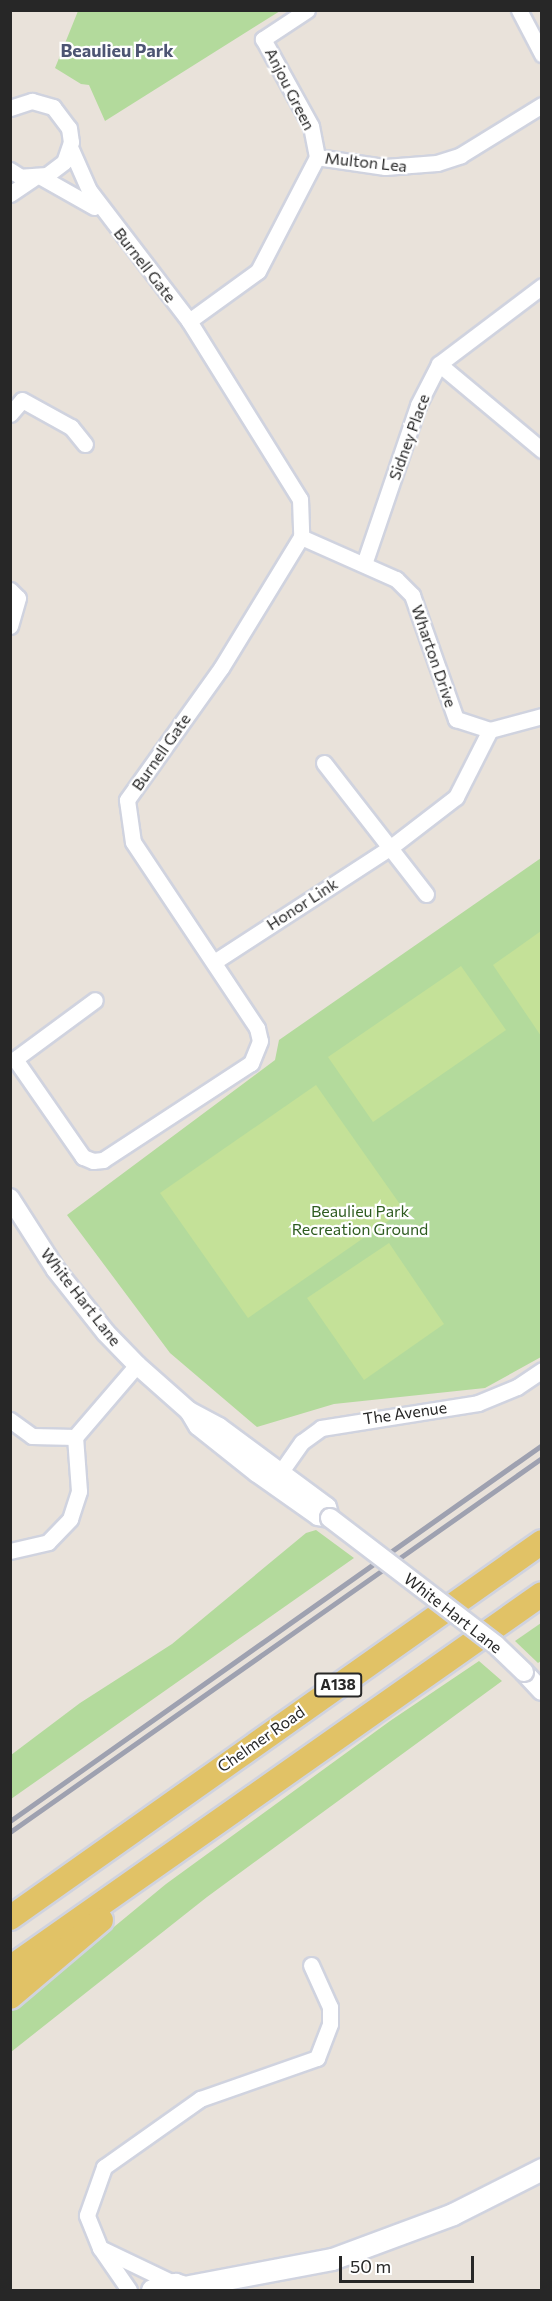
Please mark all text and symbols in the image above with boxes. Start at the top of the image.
district label: Beaulieu Park [60,39,174,61]
street label: Anjou Green [261,45,319,133]
street label: Multon Lea [324,148,408,176]
street label: Burnell Gate [110,224,180,306]
street label: Sidney Place [385,391,433,483]
street label: Wharton Drive [407,602,461,710]
street label: Burnell Gate [127,710,195,794]
street label: Honor Link [263,874,341,934]
park label: Beaulieu Park Recreation Ground [292,1201,428,1239]
street label: White Hart Lane [37,1244,125,1350]
street label: The Avenue [362,1398,448,1428]
street label: White Hart Lane [400,1569,506,1657]
road number: A138 [314,1673,362,1697]
street label: Chelmer Road [214,1702,308,1776]
scale bar [342,2244,477,2282]
text: 50 m [350,2255,391,2277]

